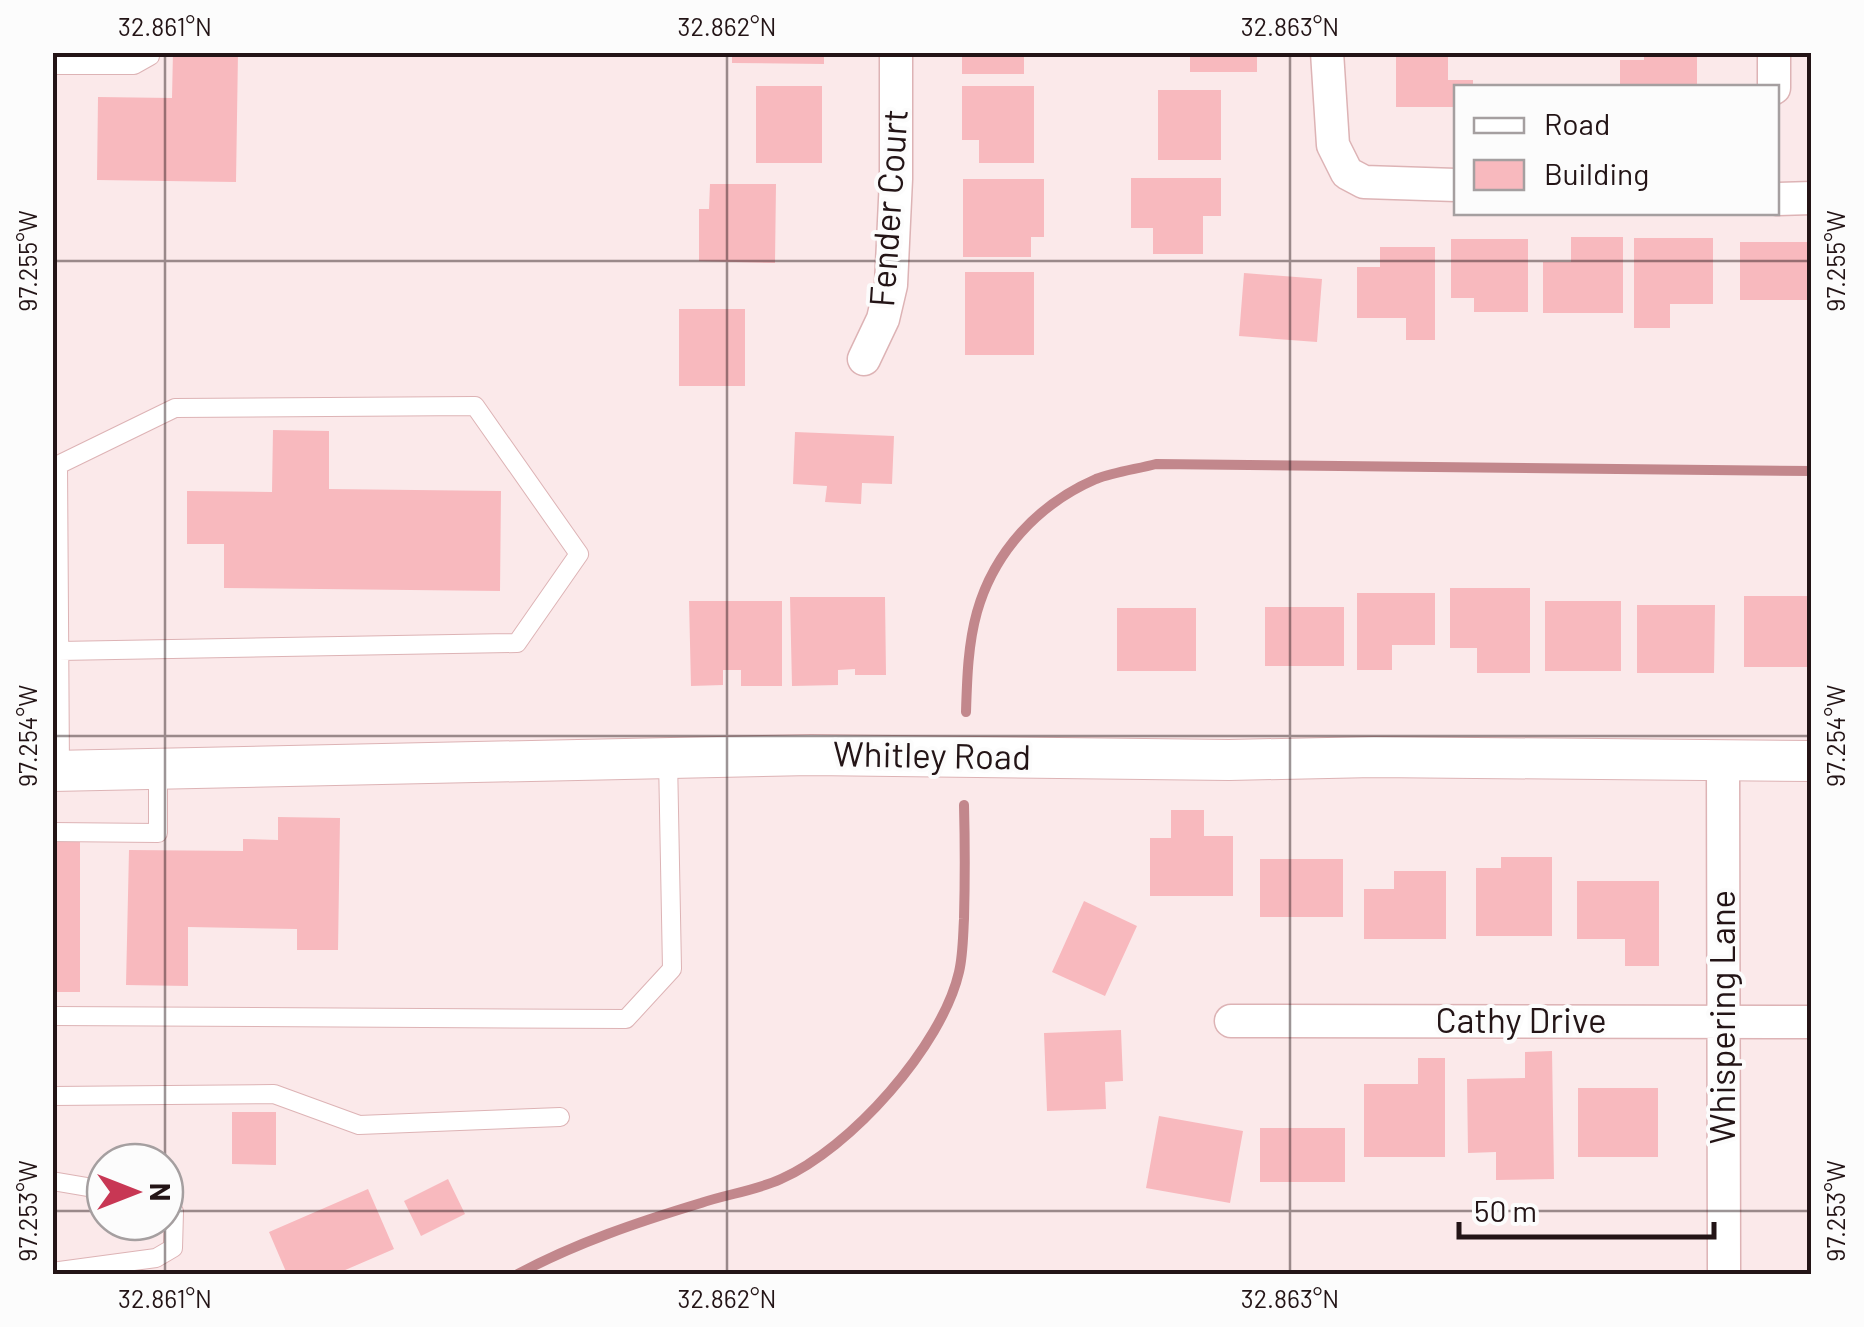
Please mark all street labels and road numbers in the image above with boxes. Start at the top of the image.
street label: Fender Court [859,107,915,308]
street label: Whitley Road [833,731,1031,777]
street label: Whispering Lane [1700,890,1742,1144]
street label: Cathy Drive [1435,998,1607,1040]

